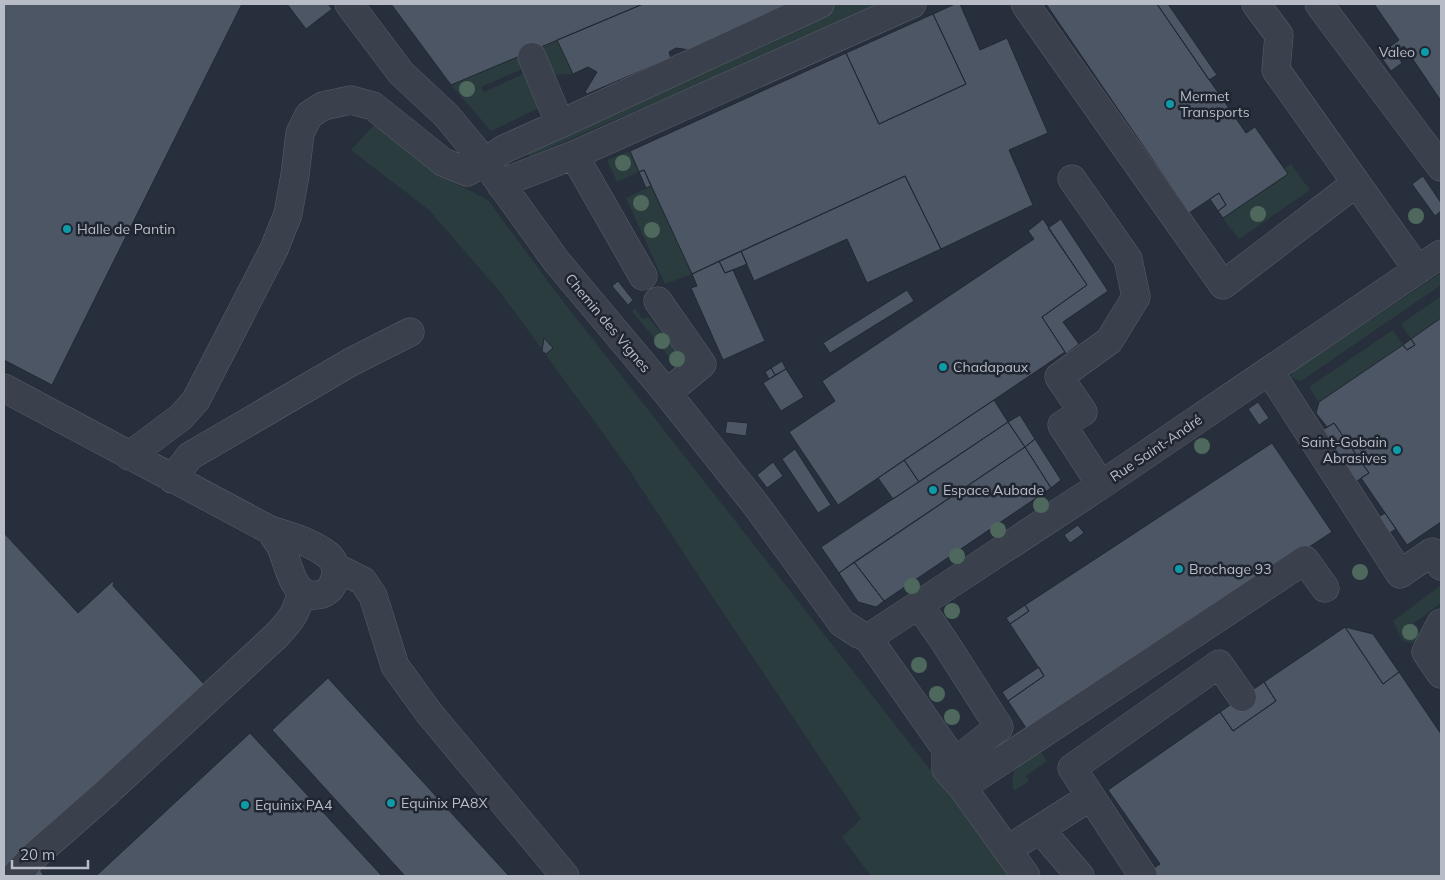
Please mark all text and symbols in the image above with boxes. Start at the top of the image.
place label: Valeo [1379,43,1415,61]
marker: Valeo [1419,46,1431,58]
place label: Mermet Transports [1180,87,1250,121]
marker: Mermet Transports [1164,98,1176,110]
place label: Halle de Pantin [77,220,176,238]
marker: Halle de Pantin [61,223,73,235]
street label: Chemin des Vignes [561,270,655,376]
place label: Chadapaux [953,358,1029,376]
marker: Chadapaux [937,361,949,373]
street label: Rue Saint-André [1106,410,1206,486]
place label: Saint-Gobain Abrasives [1301,433,1387,467]
marker: Saint-Gobain Abrasives [1391,444,1403,456]
place label: Espace Aubade [943,481,1044,499]
marker: Espace Aubade [927,484,939,496]
place label: Brochage 93 [1189,560,1272,578]
marker: Brochage 93 [1173,563,1185,575]
place label: Equinix PA8X [401,794,488,812]
place label: Equinix PA4 [255,796,333,814]
marker: Equinix PA8X [385,797,397,809]
marker: Equinix PA4 [239,799,251,811]
scale bar [12,838,89,870]
text: 20 m [20,845,55,864]

